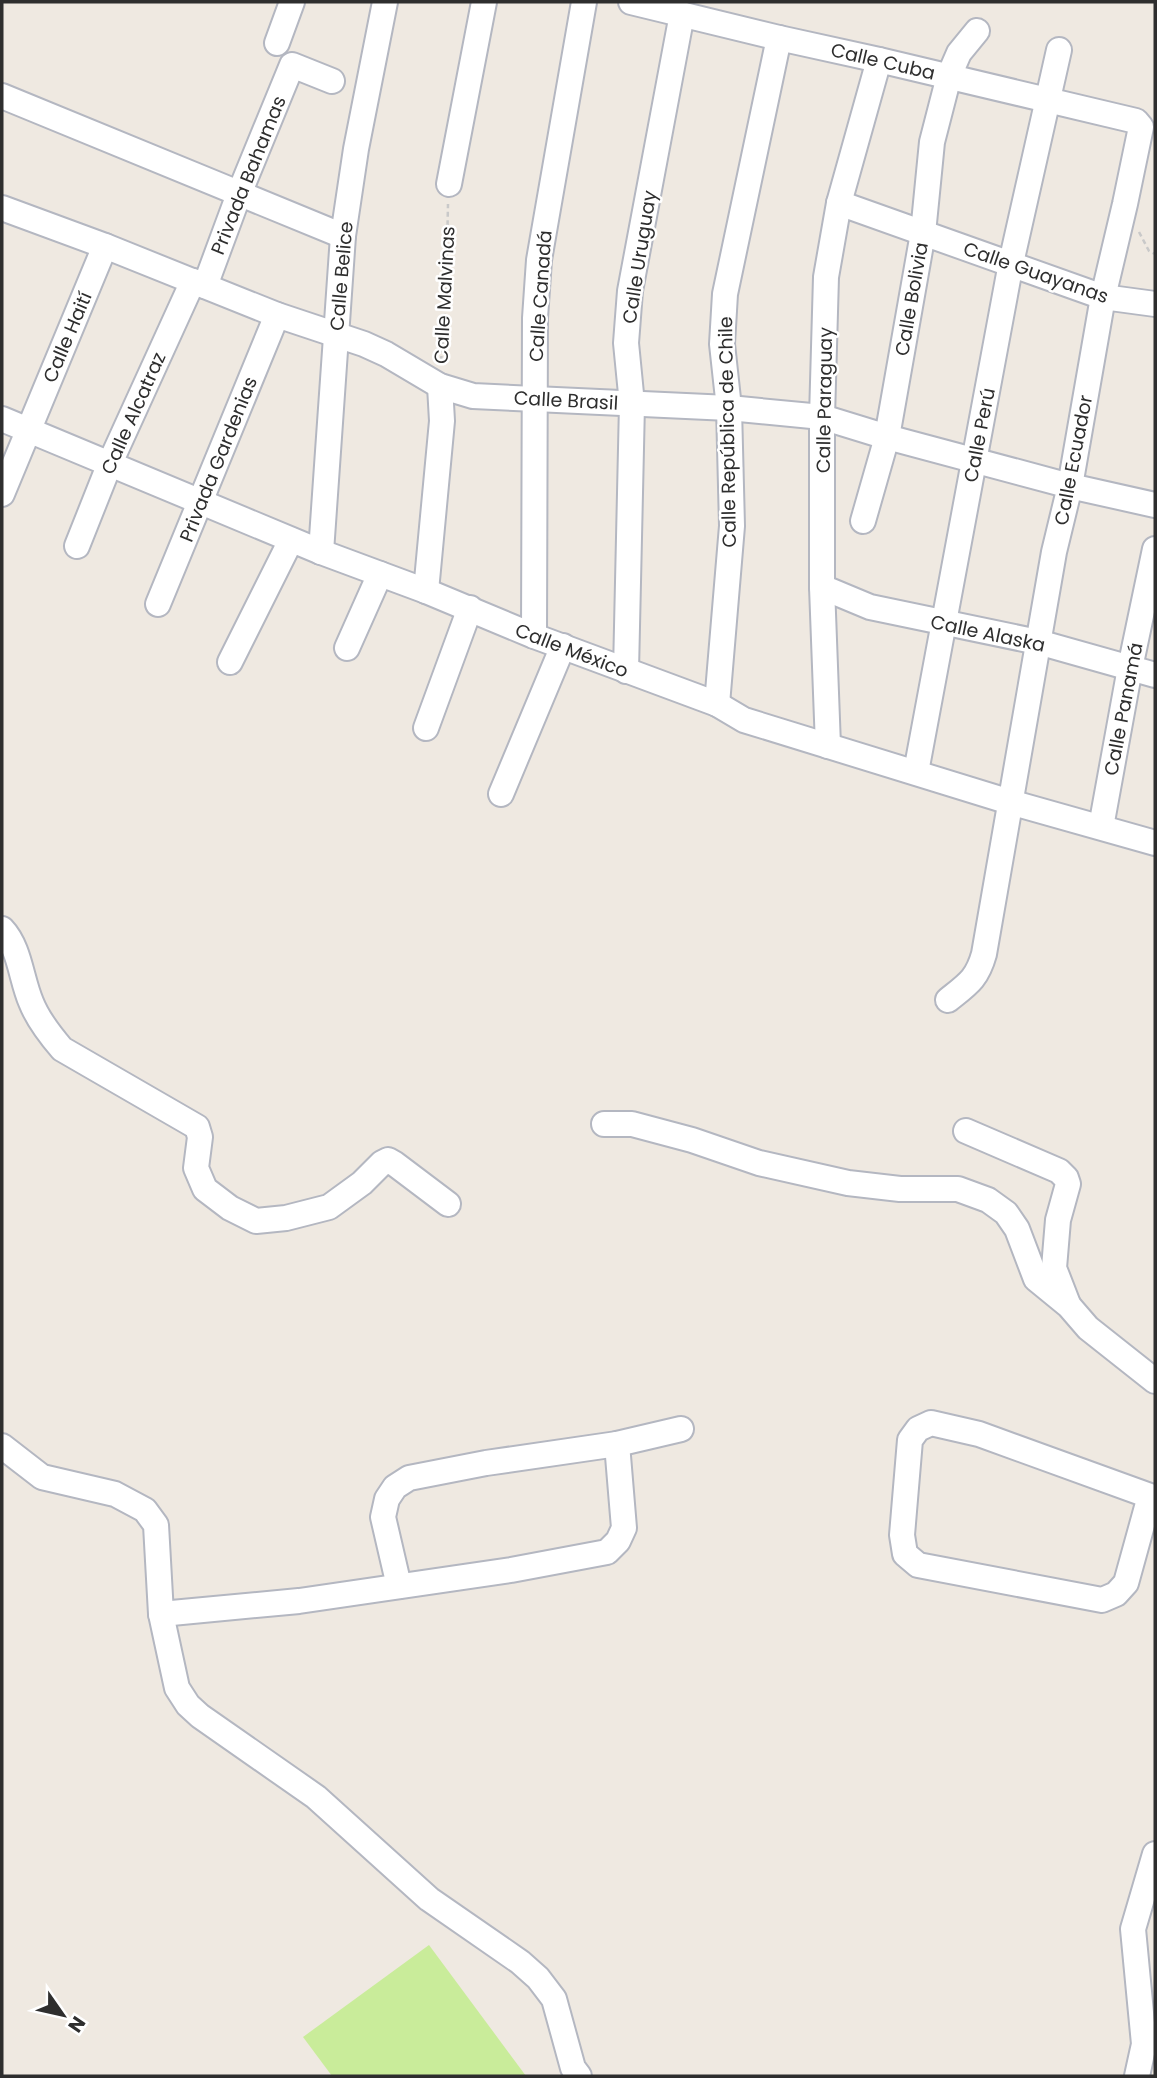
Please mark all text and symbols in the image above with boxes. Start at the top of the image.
street label: Calle Cuba [828,36,938,87]
street label: Privada Bahamas [204,92,293,259]
street label: Calle Uruguay [616,188,663,326]
street label: Calle Belice [323,220,360,332]
street label: Calle Malvinas [427,225,462,365]
street label: Calle Canadá [522,229,559,363]
street label: Calle Guayanas [960,235,1112,310]
street label: Calle Bolivia [888,240,935,358]
street label: Calle Haití [36,287,99,387]
street label: Calle República de Chile [712,316,743,548]
street label: Calle Paraguay [810,326,839,473]
street label: Calle Alcatraz [94,348,172,479]
street label: Privada Gardenias [173,373,264,546]
street label: Calle Brasil [513,384,619,417]
street label: Calle Perú [957,386,1002,485]
street label: Calle Ecuador [1048,393,1099,528]
street label: Calle Alaska [928,608,1048,659]
street label: Calle México [511,616,632,684]
street label: Calle Panamá [1097,640,1150,778]
north arrow [28,1980,98,2050]
text: N [61,2011,92,2038]

